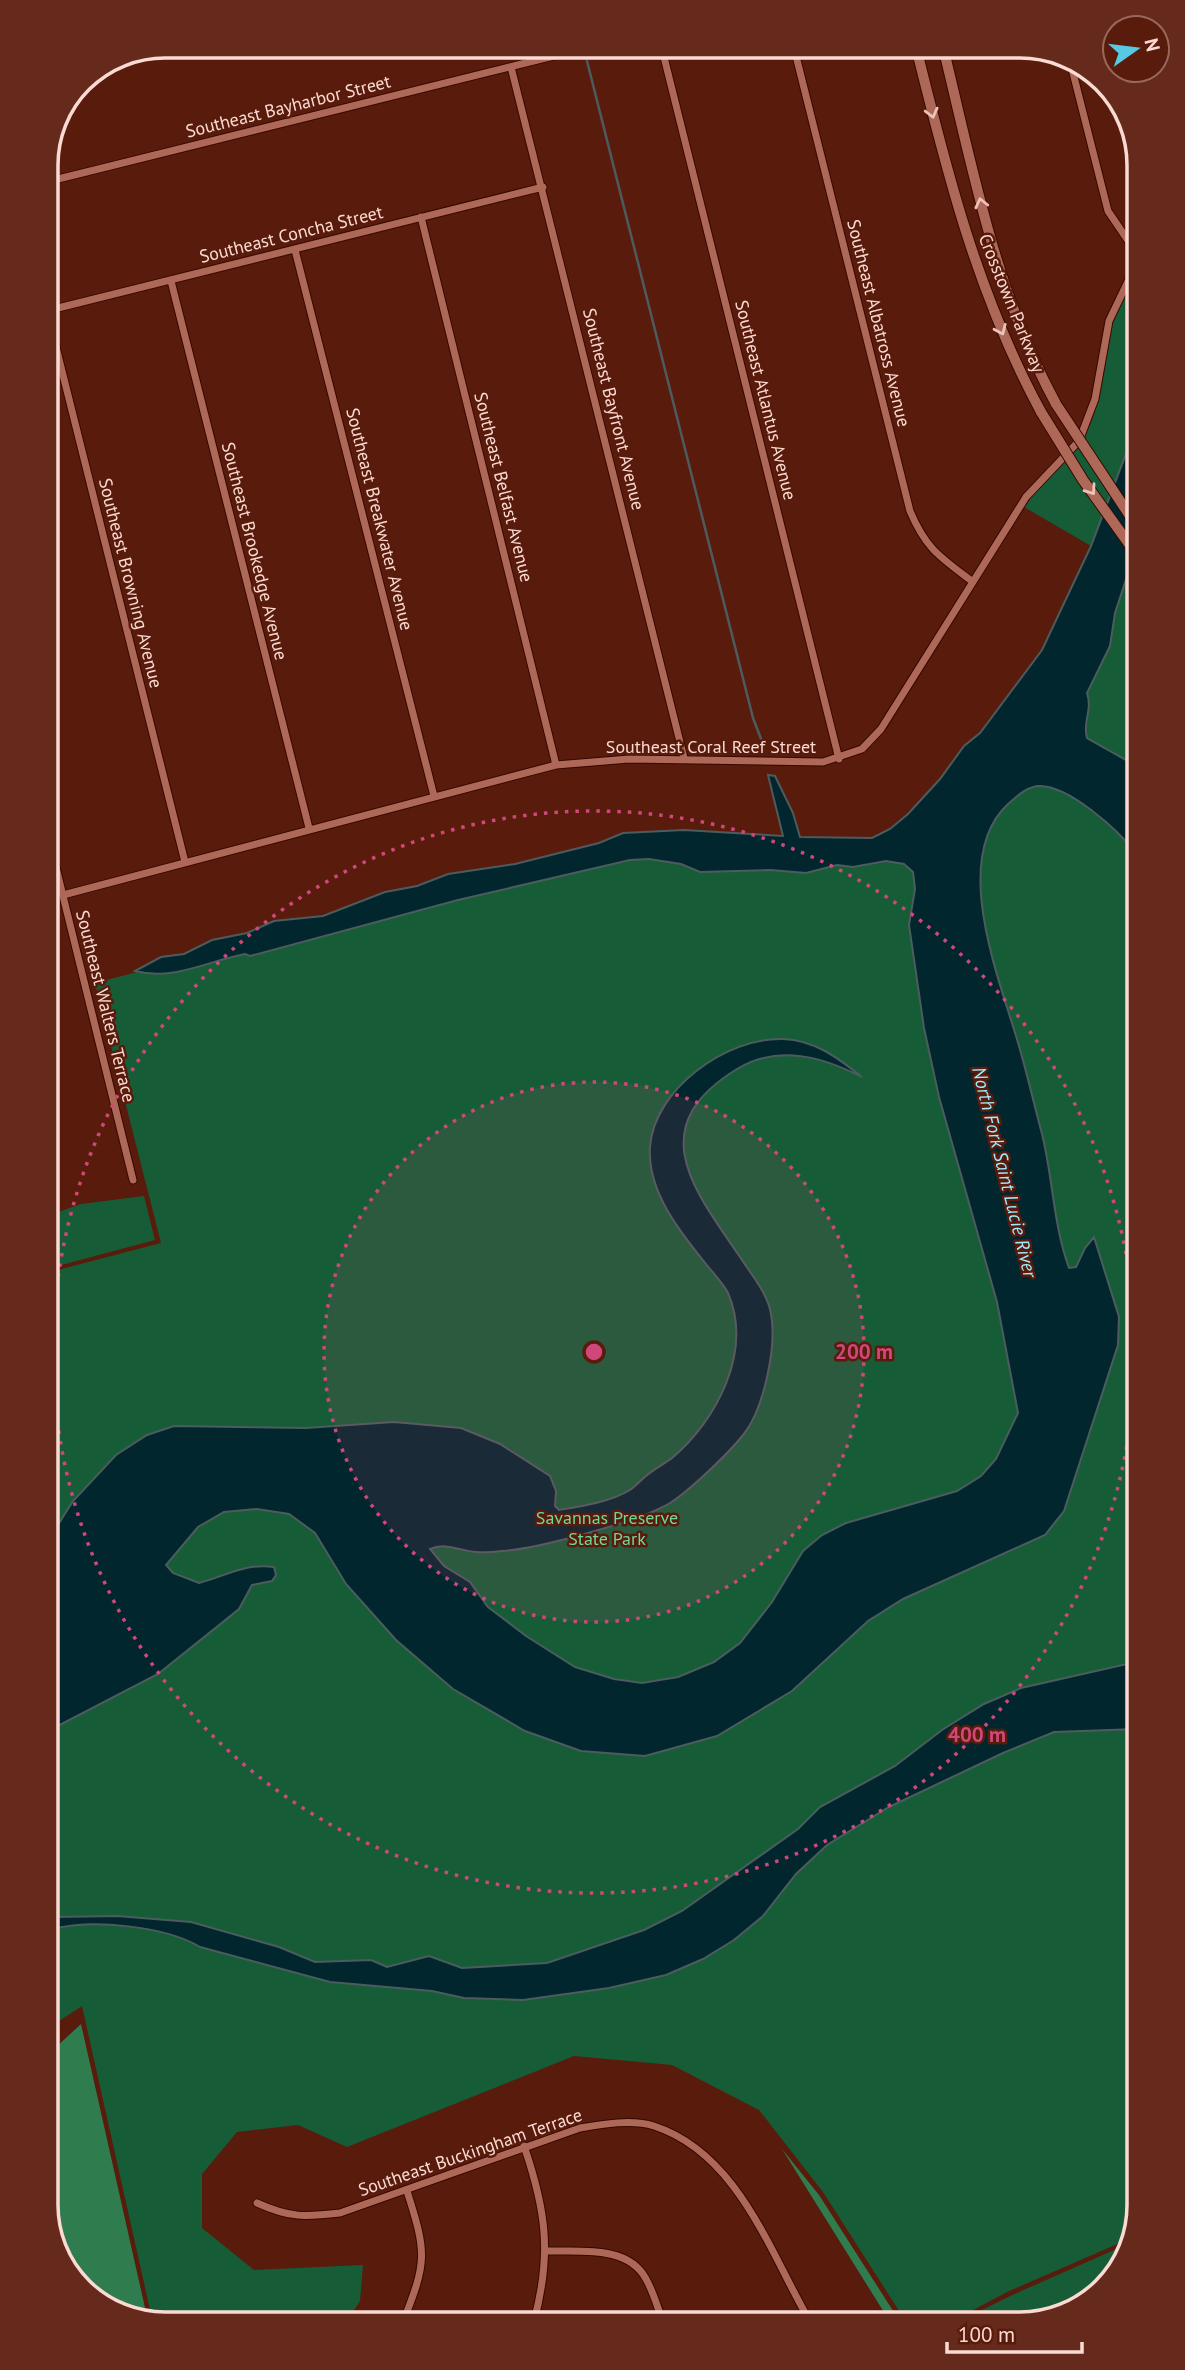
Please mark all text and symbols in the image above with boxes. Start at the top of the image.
north arrow [1101,14,1171,84]
text: N [1139,36,1166,54]
street label: Southeast Bayharbor Street [183,69,393,143]
one-way arrow [924,107,938,119]
one-way arrow [975,197,989,209]
street label: Southeast Concha Street [197,200,385,268]
street label: Southeast Albatross Avenue [842,217,916,429]
street label: Crosstown Parkway [974,230,1051,376]
street label: Southeast Atlantus Avenue [730,298,802,502]
street label: Southeast Bayfront Avenue [578,306,650,512]
one-way arrow [993,322,1007,335]
street label: Southeast Belfast Avenue [469,390,539,584]
street label: Southeast Breakwater Avenue [341,405,419,633]
street label: Southeast Brookedge Avenue [217,440,293,662]
street label: Southeast Browning Avenue [94,476,168,690]
one-way arrow [1083,482,1095,495]
street label: Southeast Coral Reef Street [606,735,816,758]
street label: Southeast Walters Terrace [71,908,141,1104]
water label: North Fork Saint Lucie River [967,1064,1043,1282]
text: 200 m [835,1338,893,1365]
centre of rings [582,1340,606,1364]
park label: Savannas Preserve State Park [536,1506,678,1550]
text: 400 m [948,1721,1006,1748]
street label: Southeast Buckingham Terrace [355,2103,585,2201]
scale bar [947,2310,1082,2354]
text: 100 m [958,2321,1015,2348]

